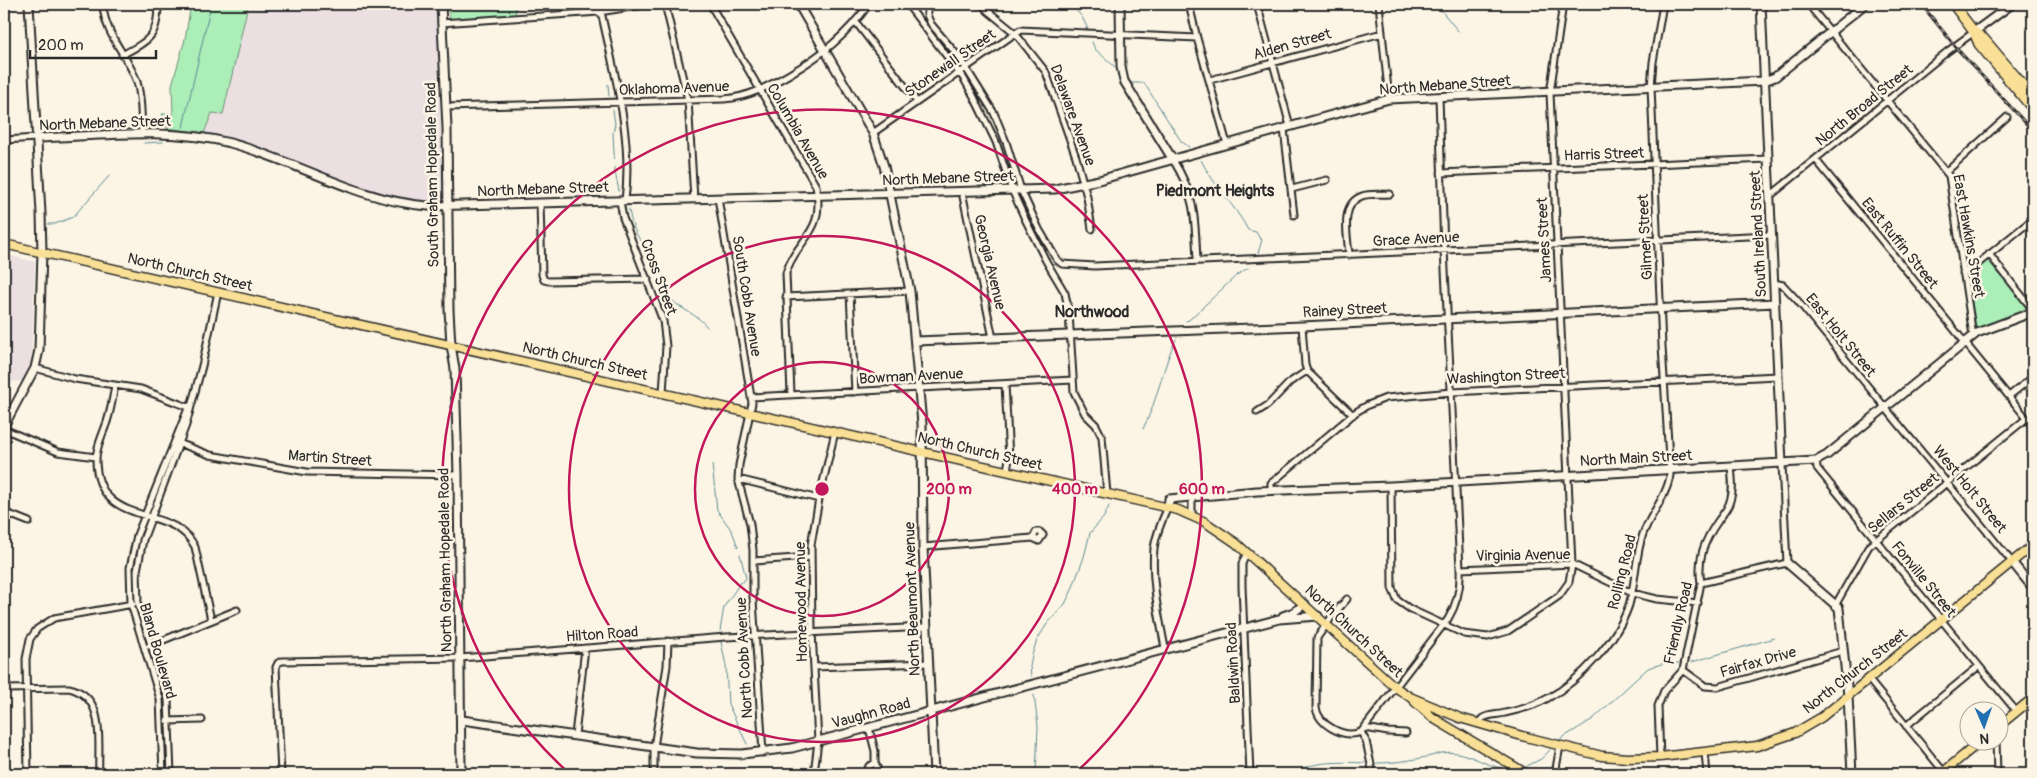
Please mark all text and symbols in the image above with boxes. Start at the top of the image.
street label: Stonewall Street [901,24,1000,102]
street label: Alden Street [1251,24,1334,65]
scale bar [30,28,156,60]
text: 200 m [38,36,83,55]
street label: North Broad Street [1812,60,1918,150]
street label: Delaware Avenue [1045,62,1100,169]
street label: North Mebane Street [1379,71,1512,100]
street label: Oklahoma Avenue [618,77,730,100]
street label: Columbia Avenue [762,80,833,183]
street label: South Graham Hopedale Road [421,82,444,268]
street label: North Mebane Street [39,112,172,135]
street label: Harris Street [1563,144,1646,165]
street label: North Mebane Street [882,167,1015,190]
street label: South Ireland Street [1746,169,1771,298]
street label: East Hawkins Street [1948,173,1989,300]
street label: North Mebane Street [477,178,610,201]
district label: Piedmont Heights [1156,181,1275,201]
street label: Gilmer Street [1634,192,1657,281]
street label: East Ruffin Street [1857,194,1943,294]
street label: James Street [1533,196,1556,283]
street label: Georgia Avenue [969,213,1010,312]
street label: Grace Avenue [1372,228,1460,251]
street label: South Cobb Avenue [728,234,766,358]
street label: Cross Street [636,236,681,319]
street label: North Church Street [126,249,255,296]
street label: East Holt Street [1801,290,1881,382]
street label: Rainey Street [1302,299,1389,322]
district label: Northwood [1055,302,1130,322]
street label: North Church Street [521,338,650,385]
street label: Bowman Avenue [858,364,964,389]
street label: Washington Street [1446,364,1567,389]
street label: North Church Street [916,428,1045,475]
street label: West Holt Street [1928,442,2011,538]
street label: Martin Street [287,446,374,471]
street label: North Main Street [1579,446,1694,471]
street label: North Graham Hopedale Road [434,468,457,652]
street label: Sellars Street [1864,468,1944,538]
centre of rings [813,480,831,498]
text: 200 m [926,480,972,499]
text: 400 m [1052,480,1098,499]
text: 600 m [1179,480,1225,499]
street label: North Beaumont Avenue [900,521,925,677]
street label: Rolling Road [1604,533,1641,612]
street label: Fonville Street [1887,537,1961,622]
street label: Homewood Avenue [791,541,812,663]
street label: Virginia Avenue [1476,545,1571,566]
street label: Friendly Road [1660,580,1697,666]
street label: North Church Street [1300,581,1408,682]
street label: North Cobb Avenue [732,596,757,719]
street label: Bland Boulevard [135,601,180,701]
street label: Hilton Road [565,622,639,647]
street label: Baldwin Road [1222,622,1245,704]
street label: North Church Street [1799,624,1912,718]
street label: Fairfax Drive [1718,642,1799,682]
street label: Vaughn Road [830,694,913,733]
north arrow [1960,700,2010,750]
text: N [1979,730,1989,747]

